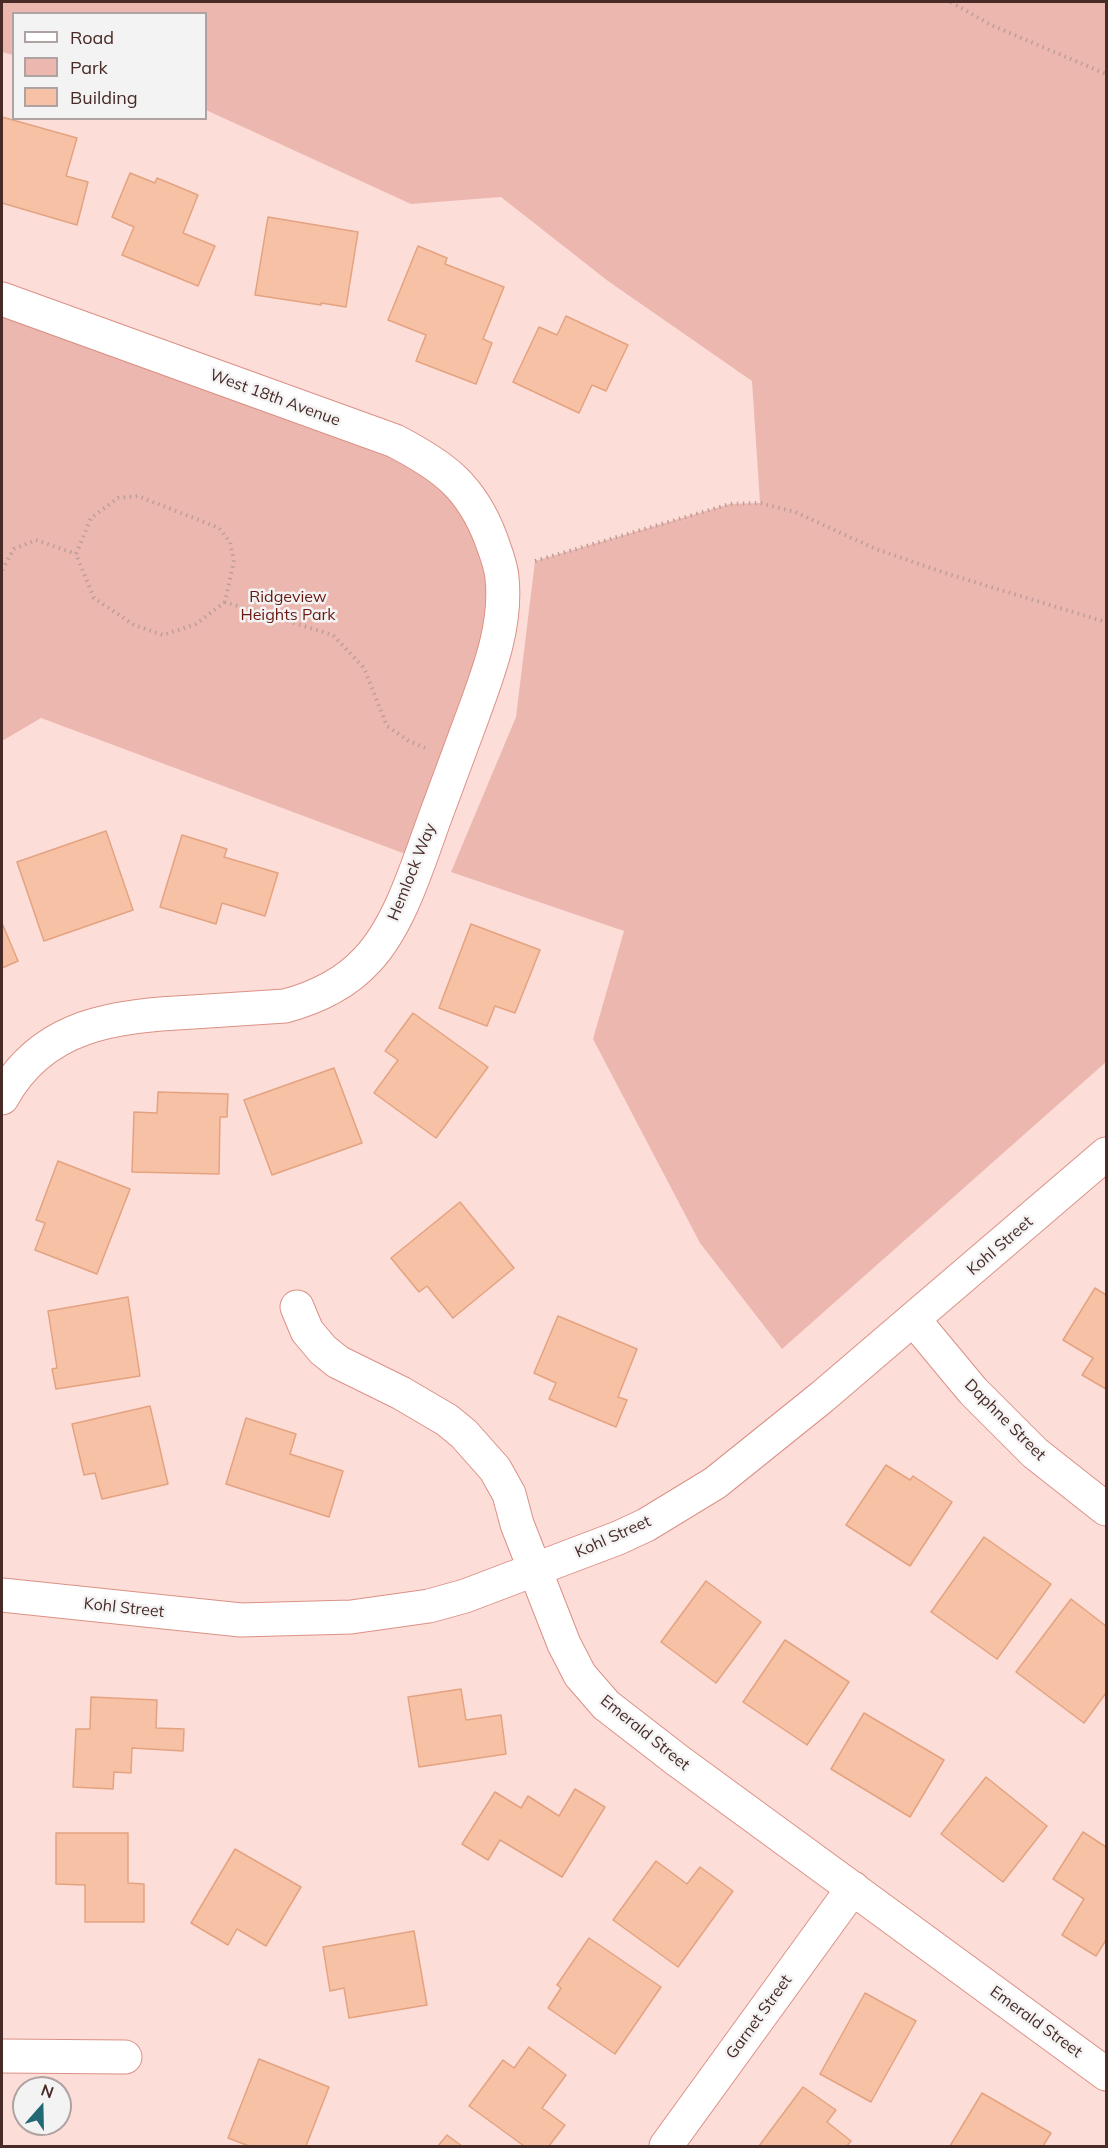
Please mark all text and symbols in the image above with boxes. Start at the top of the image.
legend [12,12,207,120]
text: Road [70,26,114,49]
text: Park [70,56,108,79]
text: Building [70,86,138,109]
street label: West 18th Avenue [207,366,343,430]
park label: Ridgeview Heights Park [240,587,336,625]
street label: Hemlock Way [384,821,440,923]
street label: Kohl Street [963,1212,1037,1280]
street label: Daphne Street [960,1375,1050,1465]
street label: Kohl Street [572,1512,654,1562]
street label: Kohl Street [83,1594,165,1622]
street label: Emerald Street [596,1691,694,1775]
street label: Garnet Street [722,1971,796,2063]
street label: Emerald Street [986,1982,1086,2062]
north arrow [12,2076,72,2136]
text: N [38,2079,57,2102]

